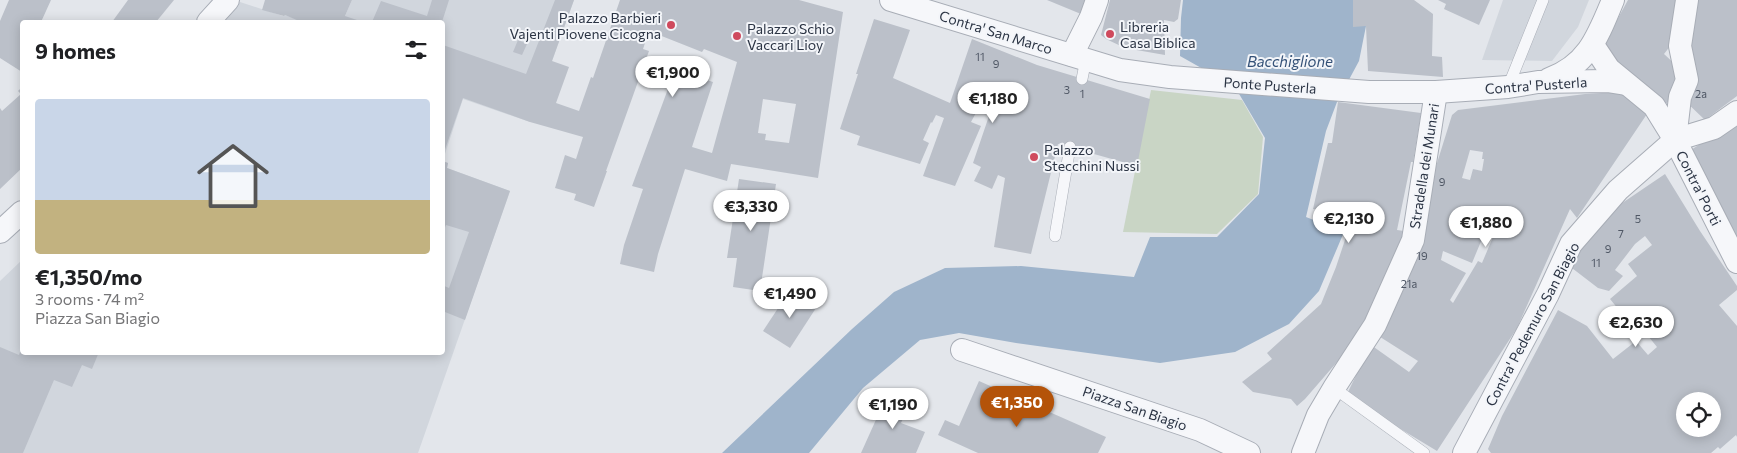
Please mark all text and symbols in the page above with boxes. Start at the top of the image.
street label: Contra' San Marco [937,7,1055,57]
place label: Palazzo Barbieri Vajenti Piovene Cicogna [509,9,661,42]
place label: Libreria Casa Biblica [1120,18,1196,51]
marker: Palazzo Barbieri Vajenti Piovene Cicogna [665,19,677,31]
place label: Palazzo Schio Vaccari Lioy [747,20,834,53]
marker: Libreria Casa Biblica [1104,28,1116,40]
marker: Palazzo Schio Vaccari Lioy [731,30,743,42]
icon: filters [402,36,430,64]
text: 9 homes [35,38,116,63]
house number: 11 [975,50,985,63]
water label: Bacchiglione [1247,52,1333,70]
pin: €1,900 [632,56,714,98]
house number: 9 [993,57,1000,70]
text: €1,900 [646,62,700,81]
street label: Ponte Pusterla [1223,73,1317,97]
street label: Contra' Pusterla [1484,73,1588,97]
pin: €1,180 [952,82,1034,124]
house number: 3 [1064,83,1070,96]
house number: 1 [1080,87,1084,100]
house number: 2a [1695,87,1707,100]
text: €1,180 [968,88,1018,107]
street label: Stradella dei Munari [1406,102,1442,230]
icon: home [188,131,278,221]
place label: Palazzo Stecchini Nussi [1044,141,1140,174]
street label: Contra' Porti [1673,148,1725,228]
marker: Palazzo Stecchini Nussi [1028,151,1040,163]
house number: 9 [1439,175,1446,188]
pin: €3,330 [710,190,792,232]
text: €3,330 [724,196,778,215]
pin: €2,130 [1308,202,1390,244]
pin: €1,880 [1445,206,1527,248]
text: €2,130 [1324,208,1374,227]
text: €1,880 [1460,212,1512,231]
house number: 5 [1635,212,1641,225]
house number: 7 [1618,227,1624,240]
street label: Contra' Pedemuro San Biagio [1481,239,1583,409]
house number: 9 [1605,242,1612,255]
house number: 19 [1416,249,1428,262]
house number: 11 [1591,256,1601,269]
text: €1,350/mo [35,264,142,289]
pin: €1,490 [749,276,831,319]
house number: 21a [1401,277,1417,290]
text: €1,490 [764,283,816,302]
text: 3 rooms · 74 m² [35,289,144,308]
pin: €2,630 [1595,306,1677,348]
text: Piazza San Biagio [35,308,160,327]
text: €2,630 [1609,312,1663,331]
street label: Piazza San Biagio [1081,382,1189,434]
pin: €1,350 [976,386,1058,428]
pin: €1,190 [852,388,934,430]
text: €1,350 [991,392,1043,411]
map controls [1676,392,1721,437]
button: locate [1676,392,1721,437]
text: €1,190 [868,394,918,413]

